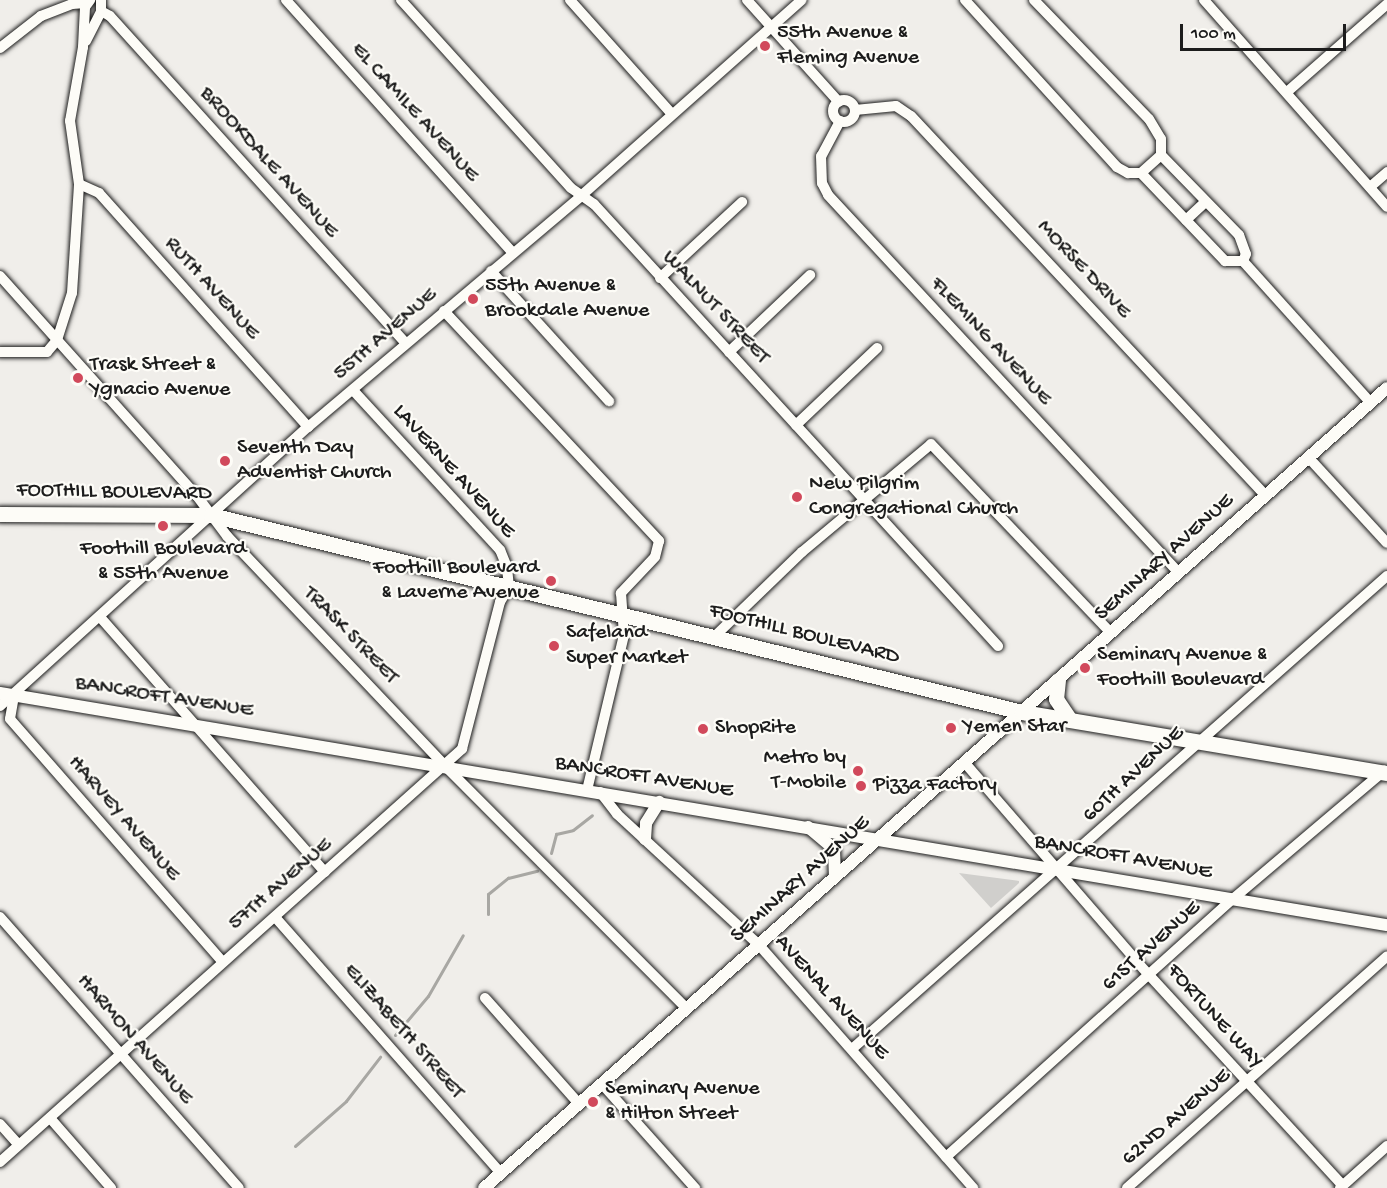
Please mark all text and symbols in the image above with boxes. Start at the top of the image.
scale bar [1183,12,1350,50]
place label: 55th Avenue & Fleming Avenue [777,20,919,72]
text: 100 m [1191,24,1236,45]
street label: EL CAMILE AVENUE [344,38,484,188]
marker: 55th Avenue & Fleming Avenue [758,39,772,53]
street label: BROOKDALE AVENUE [193,82,343,244]
street label: MORSE DRIVE [1030,215,1136,325]
street label: RUTH AVENUE [158,232,264,346]
street label: WALNUT STREET [655,245,775,371]
street label: FLEMING AVENUE [923,272,1057,412]
place label: 55th Avenue & Brookdale Avenue [485,273,649,324]
street label: 55TH AVENUE [329,283,443,387]
marker: 55th Avenue & Brookdale Avenue [466,292,480,306]
place label: Trask Street & Ygnacio Avenue [90,352,230,404]
marker: Trask Street & Ygnacio Avenue [71,371,85,385]
street label: LAVERNE AVENUE [386,399,520,545]
place label: Seventh Day Adventist Church [237,435,392,487]
marker: Seventh Day Adventist Church [218,454,232,468]
place label: New Pilgrim Congregational Church [809,471,1018,522]
street label: FOOTHILL BOULEVARD [16,478,212,508]
street label: SEMINARY AVENUE [1090,488,1240,628]
marker: New Pilgrim Congregational Church [790,490,804,504]
marker: Foothill Boulevard & 55th Avenue [156,519,170,533]
place label: Foothill Boulevard & 55th Avenue [80,536,246,588]
place label: Foothill Boulevard & Laverne Avenue [373,555,539,606]
marker: Foothill Boulevard & Laverne Avenue [544,574,558,588]
street label: TRASK STREET [297,581,403,691]
street label: FOOTHILL BOULEVARD [706,599,902,671]
place label: Safeland Super Market [566,620,687,672]
marker: Safeland Super Market [547,639,561,653]
place label: Seminary Avenue & Foothill Boulevard [1097,642,1267,694]
marker: Seminary Avenue & Foothill Boulevard [1078,661,1092,675]
street label: BANCROFT AVENUE [73,671,255,725]
place label: Yemen Star [963,715,1066,741]
place label: ShopRite [715,716,796,742]
marker: Yemen Star [944,721,958,735]
street label: 60TH AVENUE [1078,721,1190,829]
marker: ShopRite [696,722,710,736]
place label: Metro by T-Mobile [764,745,846,796]
street label: HARVEY AVENUE [61,751,185,887]
street label: BANCROFT AVENUE [553,751,735,805]
marker: Metro by T-Mobile [851,764,865,778]
place label: Pizza Factory [873,773,997,799]
marker: Pizza Factory [854,779,868,793]
street label: SEMINARY AVENUE [726,810,876,950]
street label: BANCROFT AVENUE [1032,829,1214,887]
street label: 57TH AVENUE [224,833,338,937]
street label: 61ST AVENUE [1097,896,1207,998]
street label: AVENAL AVENUE [768,930,894,1066]
street label: ELIZABETH STREET [337,959,469,1105]
street label: FORTUNE WAY [1160,959,1268,1075]
street label: HARMON AVENUE [70,969,198,1111]
street label: 62ND AVENUE [1117,1064,1237,1172]
place label: Seminary Avenue & Hilton Street [605,1076,760,1128]
marker: Seminary Avenue & Hilton Street [586,1095,600,1109]

